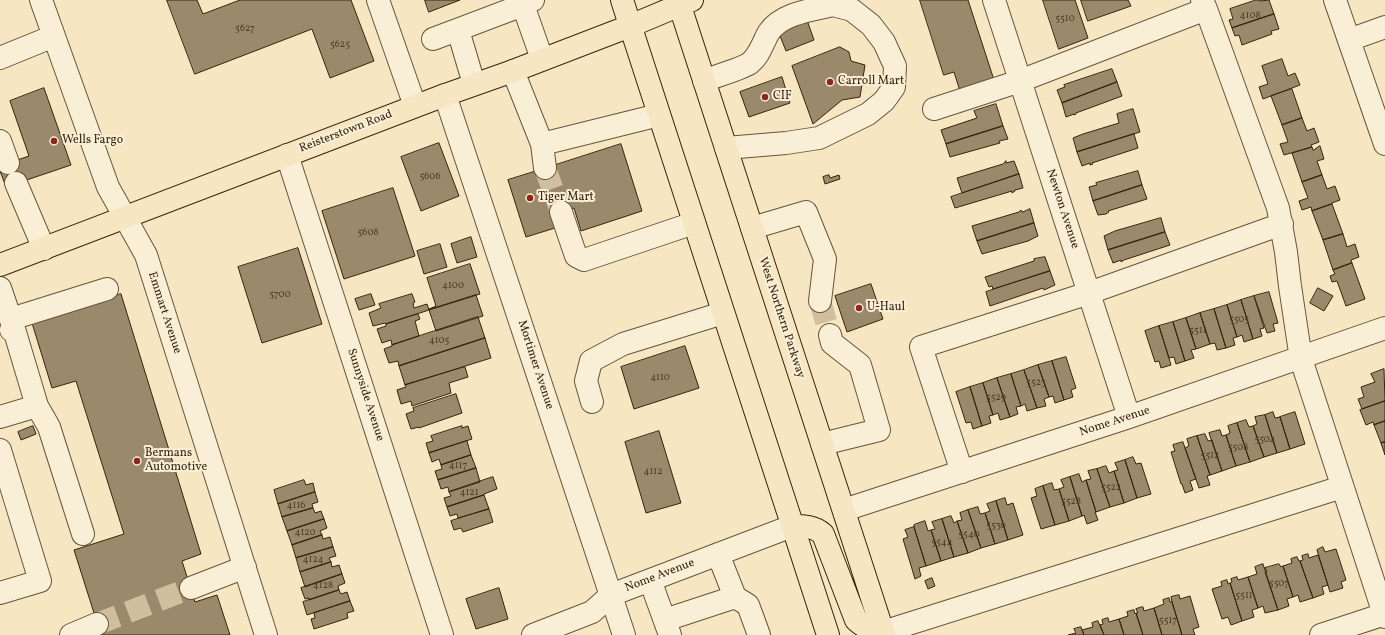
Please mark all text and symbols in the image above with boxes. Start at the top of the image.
house number: 4108 [1240,10,1260,22]
house number: 5510 [1055,13,1075,25]
house number: 5627 [235,23,255,35]
house number: 5625 [330,39,350,51]
place label: Carroll Mart [838,75,904,89]
marker: Carroll Mart [825,77,835,87]
place label: CIF [773,90,792,104]
marker: CIF [760,92,770,102]
street label: Reisterstown Road [297,108,395,156]
place label: Wells Fargo [62,134,123,148]
marker: Wells Fargo [49,136,59,146]
street label: Newton Avenue [1042,167,1082,251]
house number: 5606 [419,171,441,183]
place label: Tiger Mart [538,191,594,205]
marker: Tiger Mart [525,193,535,203]
house number: 5608 [358,227,378,239]
street label: West Northern Parkway [755,256,807,380]
street label: Emmart Avenue [144,270,184,356]
house number: 4100 [442,280,464,292]
house number: 5700 [269,289,291,301]
place label: U-Haul [867,301,905,315]
marker: U-Haul [854,303,864,313]
house number: 5505 [1229,314,1249,326]
street label: Mortimer Avenue [514,318,556,412]
house number: 5511 [1189,325,1207,337]
house number: 4105 [429,335,449,347]
street label: Sunnyside Avenue [343,347,387,443]
house number: 4110 [650,372,670,384]
house number: 5523 [1026,377,1046,389]
house number: 5529 [986,392,1006,404]
street label: Nome Avenue [1078,404,1152,440]
house number: 5504 [1254,434,1276,446]
house number: 5508 [1228,442,1248,454]
place label: Bermans Automotive [145,447,207,475]
house number: 5512 [1201,450,1219,462]
marker: Bermans Automotive [132,456,142,466]
house number: 4117 [449,460,467,472]
house number: 4112 [643,466,663,478]
house number: 5522 [1101,482,1121,494]
house number: 4121 [459,487,479,499]
house number: 5528 [1061,496,1081,508]
house number: 4116 [287,500,305,512]
house number: 5536 [986,520,1006,532]
house number: 4120 [294,527,316,539]
house number: 5540 [958,529,980,541]
house number: 5544 [931,537,953,549]
house number: 4124 [303,554,323,566]
street label: Nome Avenue [623,556,697,596]
house number: 5507 [1269,578,1289,590]
house number: 4128 [313,580,333,592]
house number: 5511 [1235,590,1253,602]
house number: 5517 [1159,615,1177,627]

